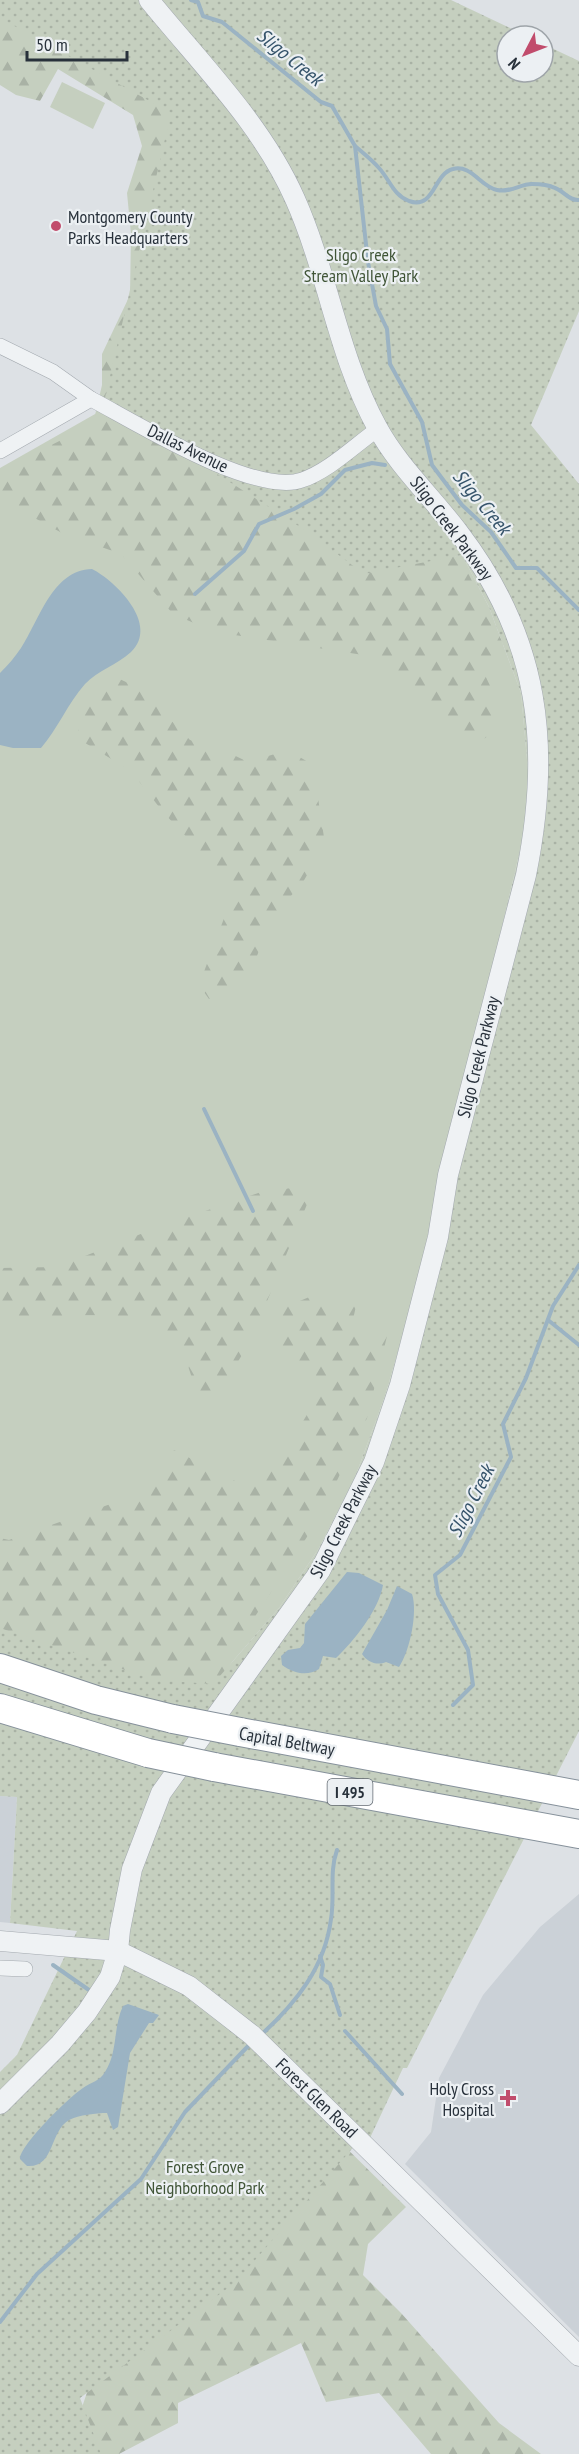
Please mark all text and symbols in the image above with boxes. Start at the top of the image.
water label: Sligo Creek [252,22,330,93]
scale bar [27,24,128,62]
north arrow [495,24,555,84]
text: 50 m [36,33,68,56]
text: N [504,54,524,74]
place label: Montgomery County Parks Headquarters [68,205,193,249]
marker: Montgomery County Parks Headquarters [49,219,63,233]
park label: Sligo Creek Stream Valley Park [304,243,418,287]
street label: Dallas Avenue [144,419,232,477]
water label: Sligo Creek [447,464,518,542]
street label: Sligo Creek Parkway [405,471,499,585]
street label: Sligo Creek Parkway [452,994,504,1120]
water label: Sligo Creek [442,1459,501,1541]
street label: Sligo Creek Parkway [304,1460,382,1582]
street label: Capital Beltway [237,1721,337,1761]
road number: I 495 [328,1779,372,1805]
street label: Forest Glen Road [271,2053,363,2143]
place label: Holy Cross Hospital [429,2077,495,2121]
marker: Holy Cross Hospital [499,2089,517,2107]
park label: Forest Grove Neighborhood Park [145,2155,265,2199]

